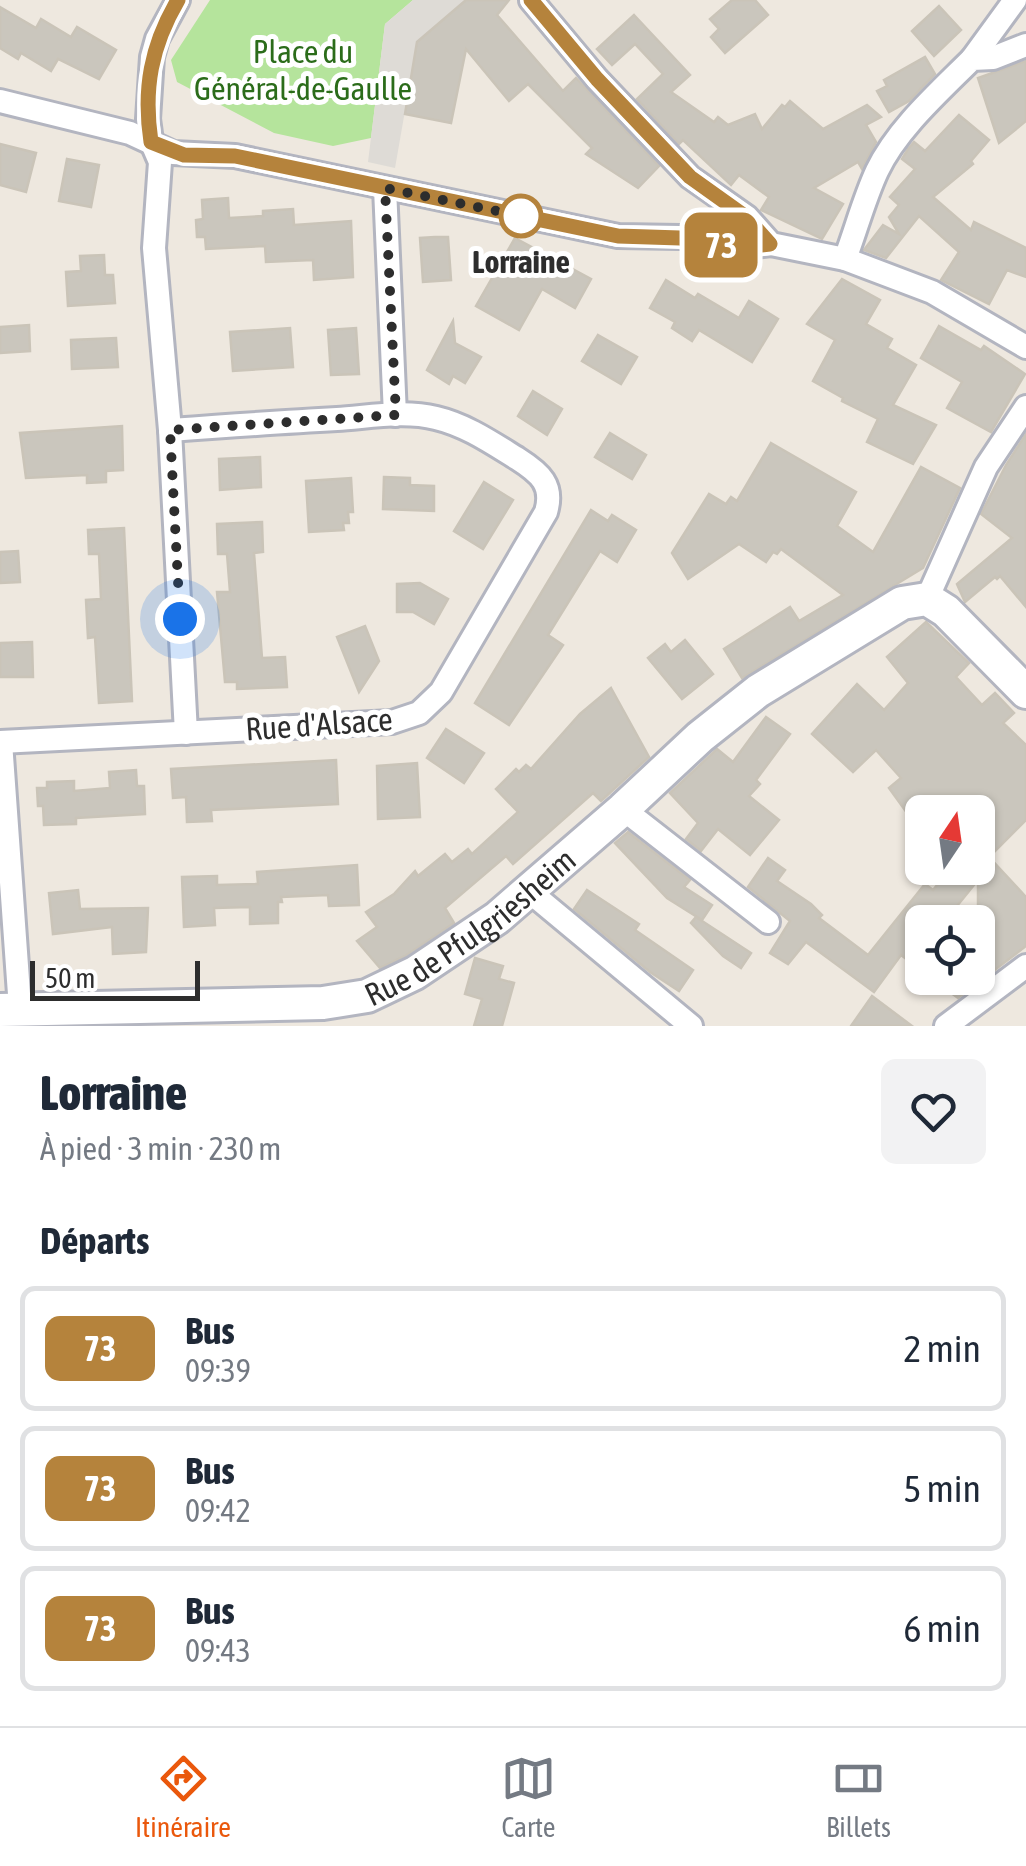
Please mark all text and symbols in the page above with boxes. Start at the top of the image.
park label: Place du Général-de-Gaulle [194,33,412,107]
marker: Lorraine [500,195,542,237]
line badge: 73 [676,212,766,278]
text: 73 [705,225,737,265]
place label: Lorraine [472,243,570,280]
your location [155,594,205,644]
street label: Rue d'Alsace [244,700,394,748]
north arrow [905,795,995,885]
map controls [905,795,995,995]
street label: Rue de Pfulgriesheim [359,840,583,1013]
button: locate [905,905,995,995]
scale bar [30,956,200,1000]
text: 50 m [45,962,95,994]
button: heart [881,1059,986,1164]
text: Lorraine [40,1065,187,1120]
text: À pied · 3 min · 230 m [40,1130,281,1167]
text: Départs [40,1219,149,1262]
text: Bus [185,1309,235,1352]
text: 2 min [903,1327,981,1370]
text: 73 [84,1328,116,1368]
text: 09:39 [185,1352,251,1389]
text: Bus [185,1449,235,1492]
text: 5 min [903,1467,981,1510]
text: 73 [84,1468,116,1508]
text: 09:42 [185,1492,251,1529]
text: Bus [185,1589,235,1632]
text: 6 min [903,1607,981,1650]
text: 73 [84,1608,116,1648]
text: 09:43 [185,1632,251,1669]
tab: Itinéraire [135,1751,231,1843]
tab: Carte [501,1751,556,1843]
tab: Billets [826,1751,891,1843]

